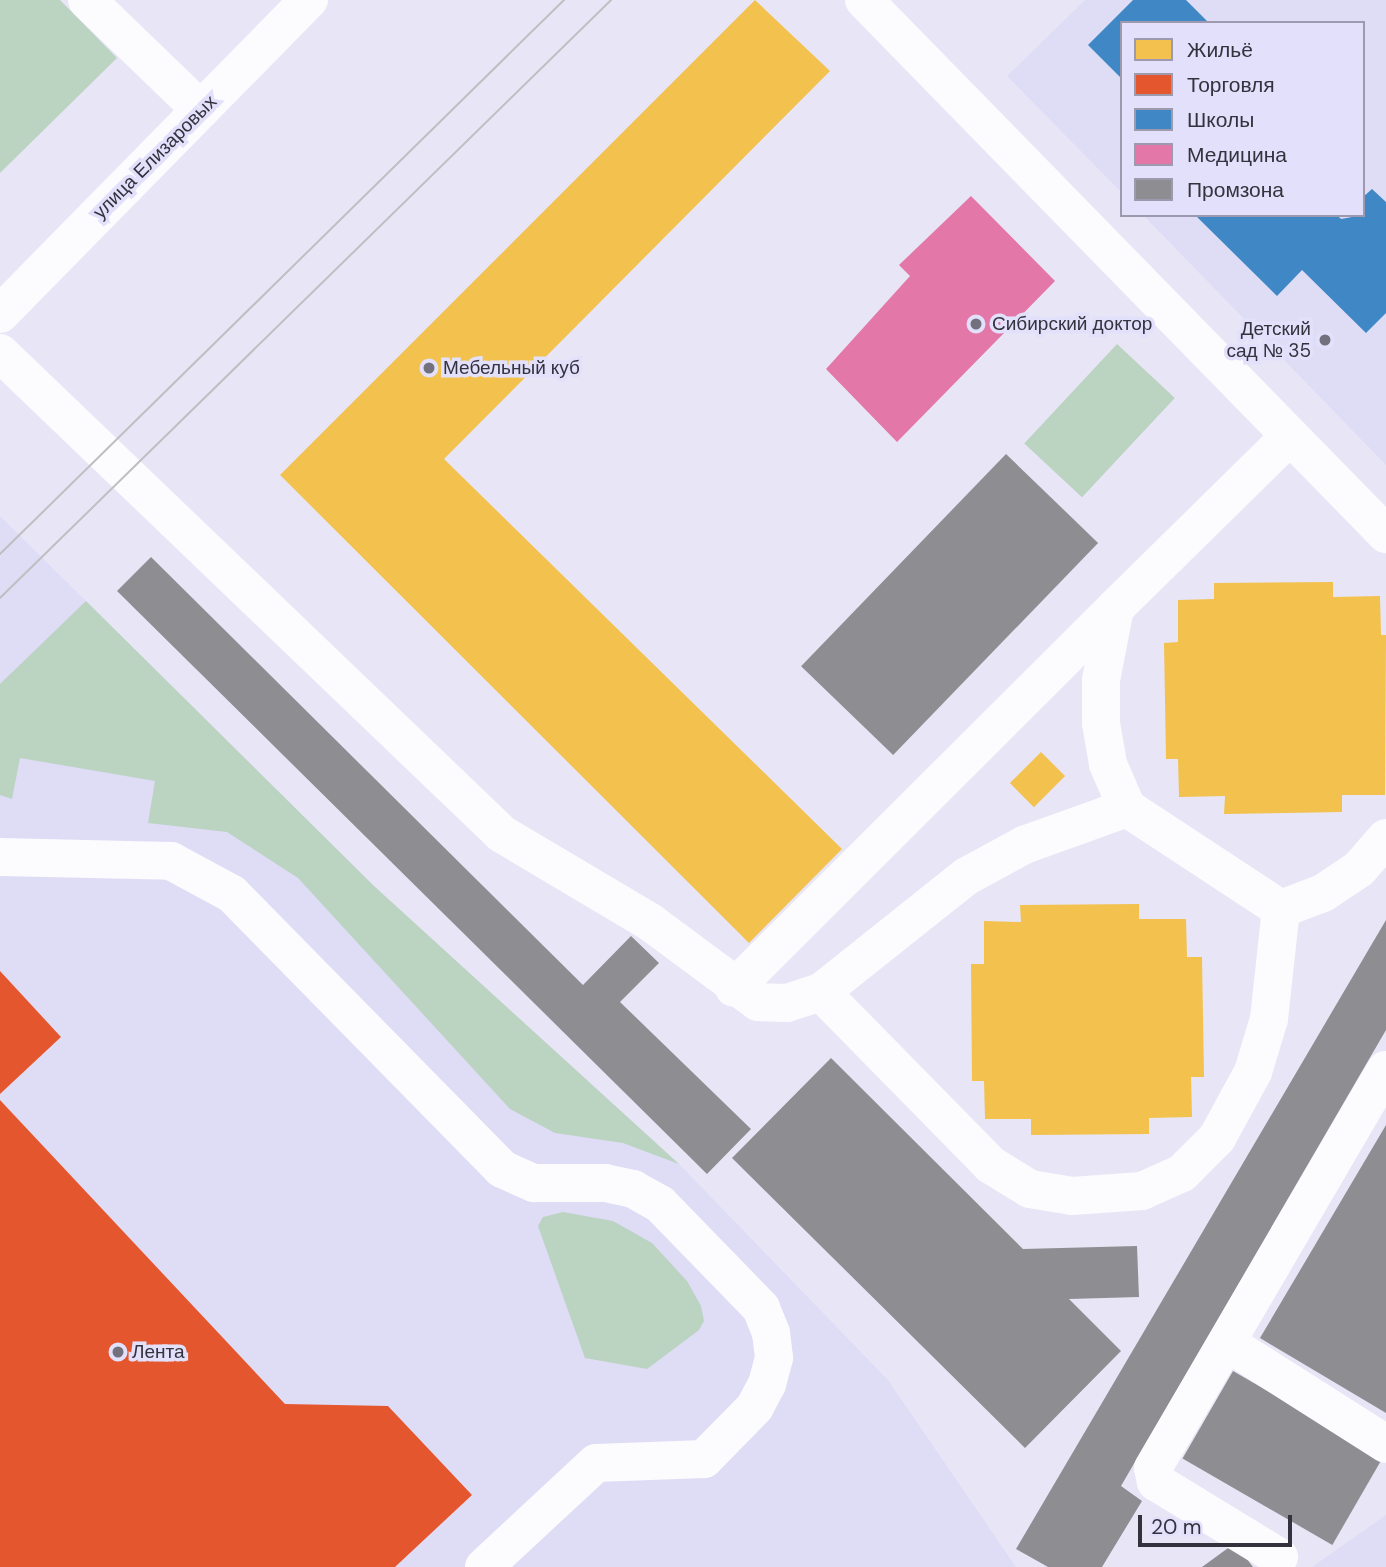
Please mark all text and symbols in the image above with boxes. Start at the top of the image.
legend [1120,21,1365,217]
text: Жильё [1187,36,1253,64]
text: Торговля [1187,71,1275,99]
street label: улица Елизаровых [88,90,222,224]
text: Школы [1187,106,1254,134]
text: Медицина [1187,141,1287,169]
text: Промзона [1187,176,1284,204]
place label: Сибирский доктор [992,313,1152,335]
marker: Сибирский доктор [966,314,986,334]
place label: Детский сад № 35 [1227,318,1311,362]
marker: Детский сад № 35 [1317,332,1333,348]
place label: Мебельный куб [443,357,580,379]
marker: Мебельный куб [421,360,437,376]
place label: Лента [132,1341,185,1363]
marker: Лента [110,1344,126,1360]
scale bar [1141,1500,1295,1544]
text: 20 m [1151,1513,1202,1541]

